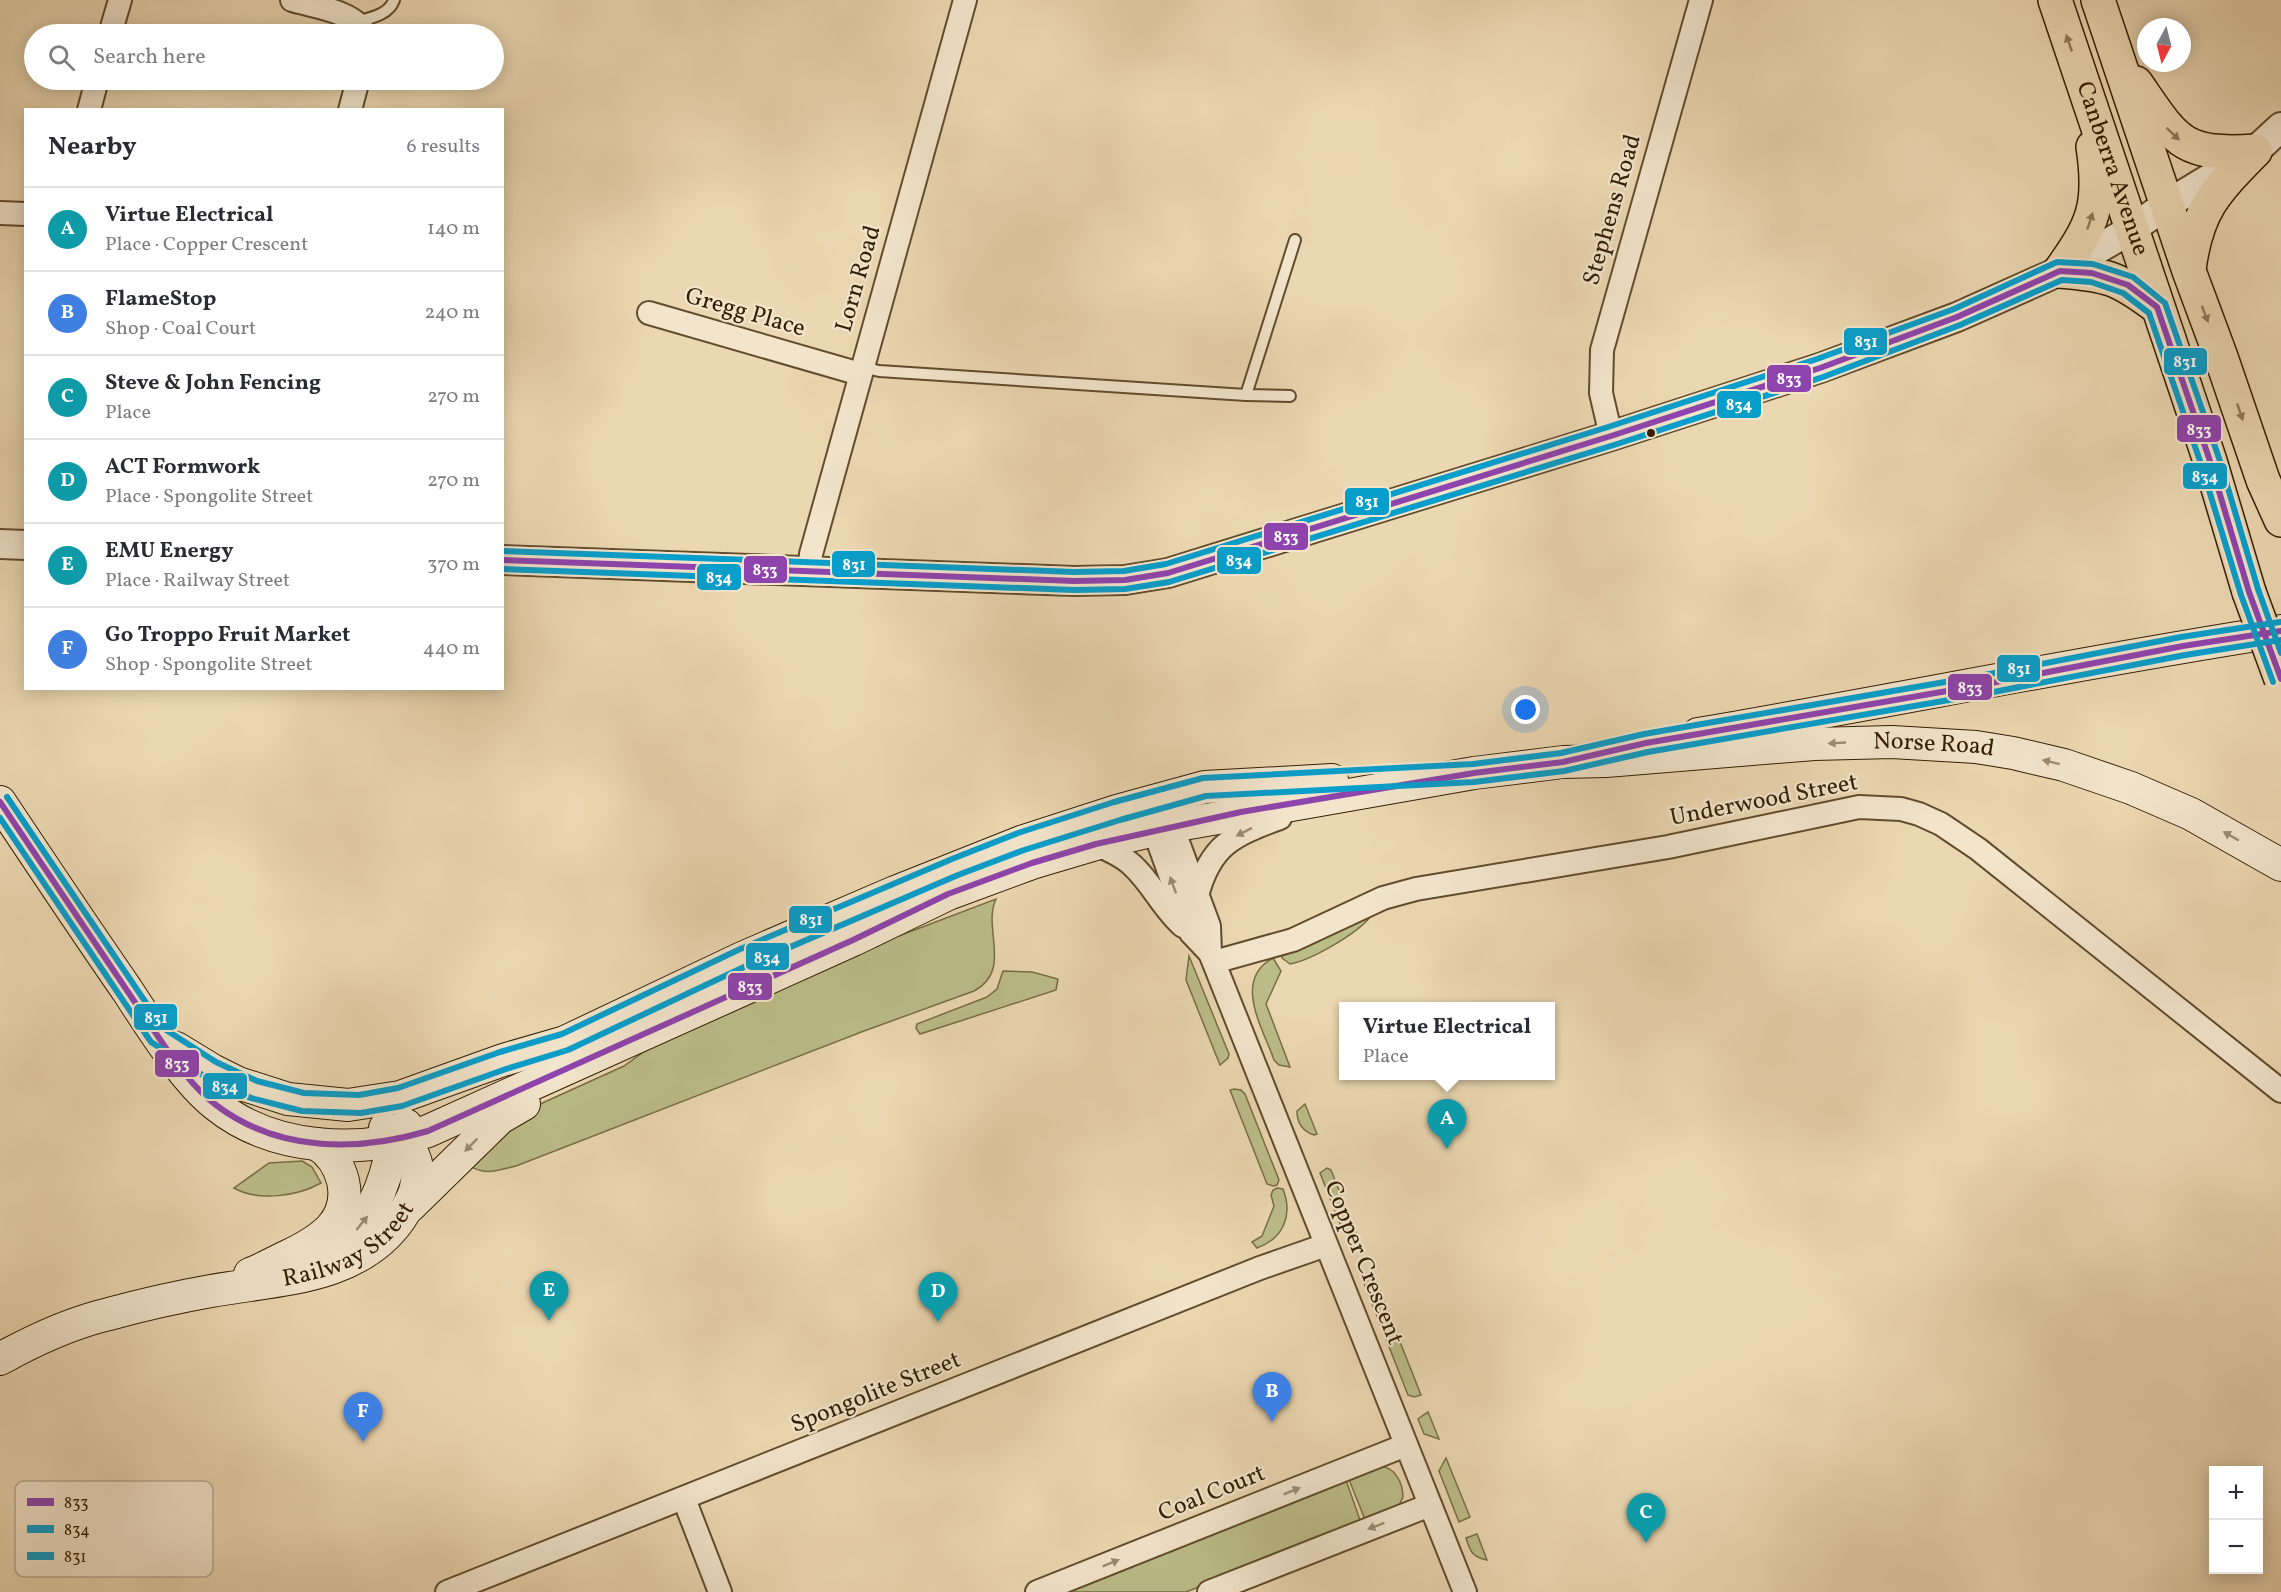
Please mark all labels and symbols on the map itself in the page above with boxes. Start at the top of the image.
north arrow [2137,18,2191,72]
one-way arrow [2064,34,2074,52]
street label: Canberra Avenue [2067,77,2157,260]
one-way arrow [2166,126,2180,140]
street label: Stephens Road [1575,131,1651,289]
one-way arrow [2086,212,2095,230]
street label: Lorn Road [828,222,890,336]
street label: Gregg Place [681,280,809,346]
one-way arrow [2201,305,2210,323]
line badge: 831 [1843,327,1888,356]
text: 831 [1854,332,1878,354]
line badge: 831 [2163,347,2208,376]
text: 831 [2173,352,2197,374]
line badge: 833 [1766,364,1812,393]
text: 833 [1777,369,1802,391]
line badge: 834 [1716,390,1762,419]
text: 834 [1726,395,1753,417]
one-way arrow [2236,403,2246,421]
line badge: 833 [2176,414,2222,443]
text: 833 [2187,420,2212,442]
unlabelled marker [1645,427,1657,439]
line badge: 834 [2182,462,2228,490]
text: 834 [2192,467,2219,489]
line badge: 831 [1344,487,1390,516]
text: 831 [1355,492,1379,514]
line badge: 833 [1263,522,1309,551]
text: 833 [1274,527,1299,549]
line badge: 834 [1216,546,1262,575]
line badge: 831 [831,550,876,578]
text: 834 [1226,551,1253,573]
line badge: 833 [743,555,788,584]
text: 831 [842,555,866,577]
text: 833 [753,560,778,582]
line badge: 834 [696,563,742,591]
text: 834 [706,568,733,590]
line badge: 831 [1996,654,2041,683]
text: 831 [2007,659,2031,681]
line badge: 833 [1947,673,1993,701]
text: 833 [1958,678,1983,700]
your location [1511,695,1540,724]
street label: Norse Road [1873,725,1997,767]
one-way arrow [1827,739,1846,748]
one-way arrow [2042,756,2060,766]
street label: Underwood Street [1667,766,1861,836]
one-way arrow [1235,827,1253,837]
one-way arrow [2223,830,2239,841]
one-way arrow [1168,876,1178,894]
line badge: 831 [788,905,833,934]
text: 831 [799,910,823,932]
line badge: 834 [745,942,790,971]
text: 834 [754,948,781,970]
line badge: 833 [727,972,773,1001]
text: 833 [738,977,763,999]
line badge: 831 [133,1003,178,1031]
text: 831 [144,1008,168,1030]
line badge: 833 [154,1049,200,1078]
text: 833 [165,1054,190,1076]
line badge: 834 [202,1072,248,1100]
text: 834 [212,1077,239,1099]
pin: A [1428,1100,1466,1149]
one-way arrow [464,1138,478,1153]
street label: Copper Crescent [1315,1176,1411,1350]
street label: Railway Street [280,1196,423,1297]
one-way arrow [355,1215,368,1231]
pin: E [530,1272,568,1321]
pin: D [918,1272,958,1322]
street label: Spongolite Street [786,1343,966,1443]
pin: B [1252,1372,1292,1422]
pin: F [344,1392,382,1442]
street label: Coal Court [1153,1457,1271,1531]
legend [15,1481,213,1577]
one-way arrow [1284,1486,1302,1496]
text: 833 [64,1493,88,1515]
pin: C [1626,1494,1666,1543]
text: 834 [64,1520,90,1542]
one-way arrow [1366,1521,1384,1531]
text: 831 [64,1547,87,1569]
one-way arrow [1103,1558,1121,1568]

